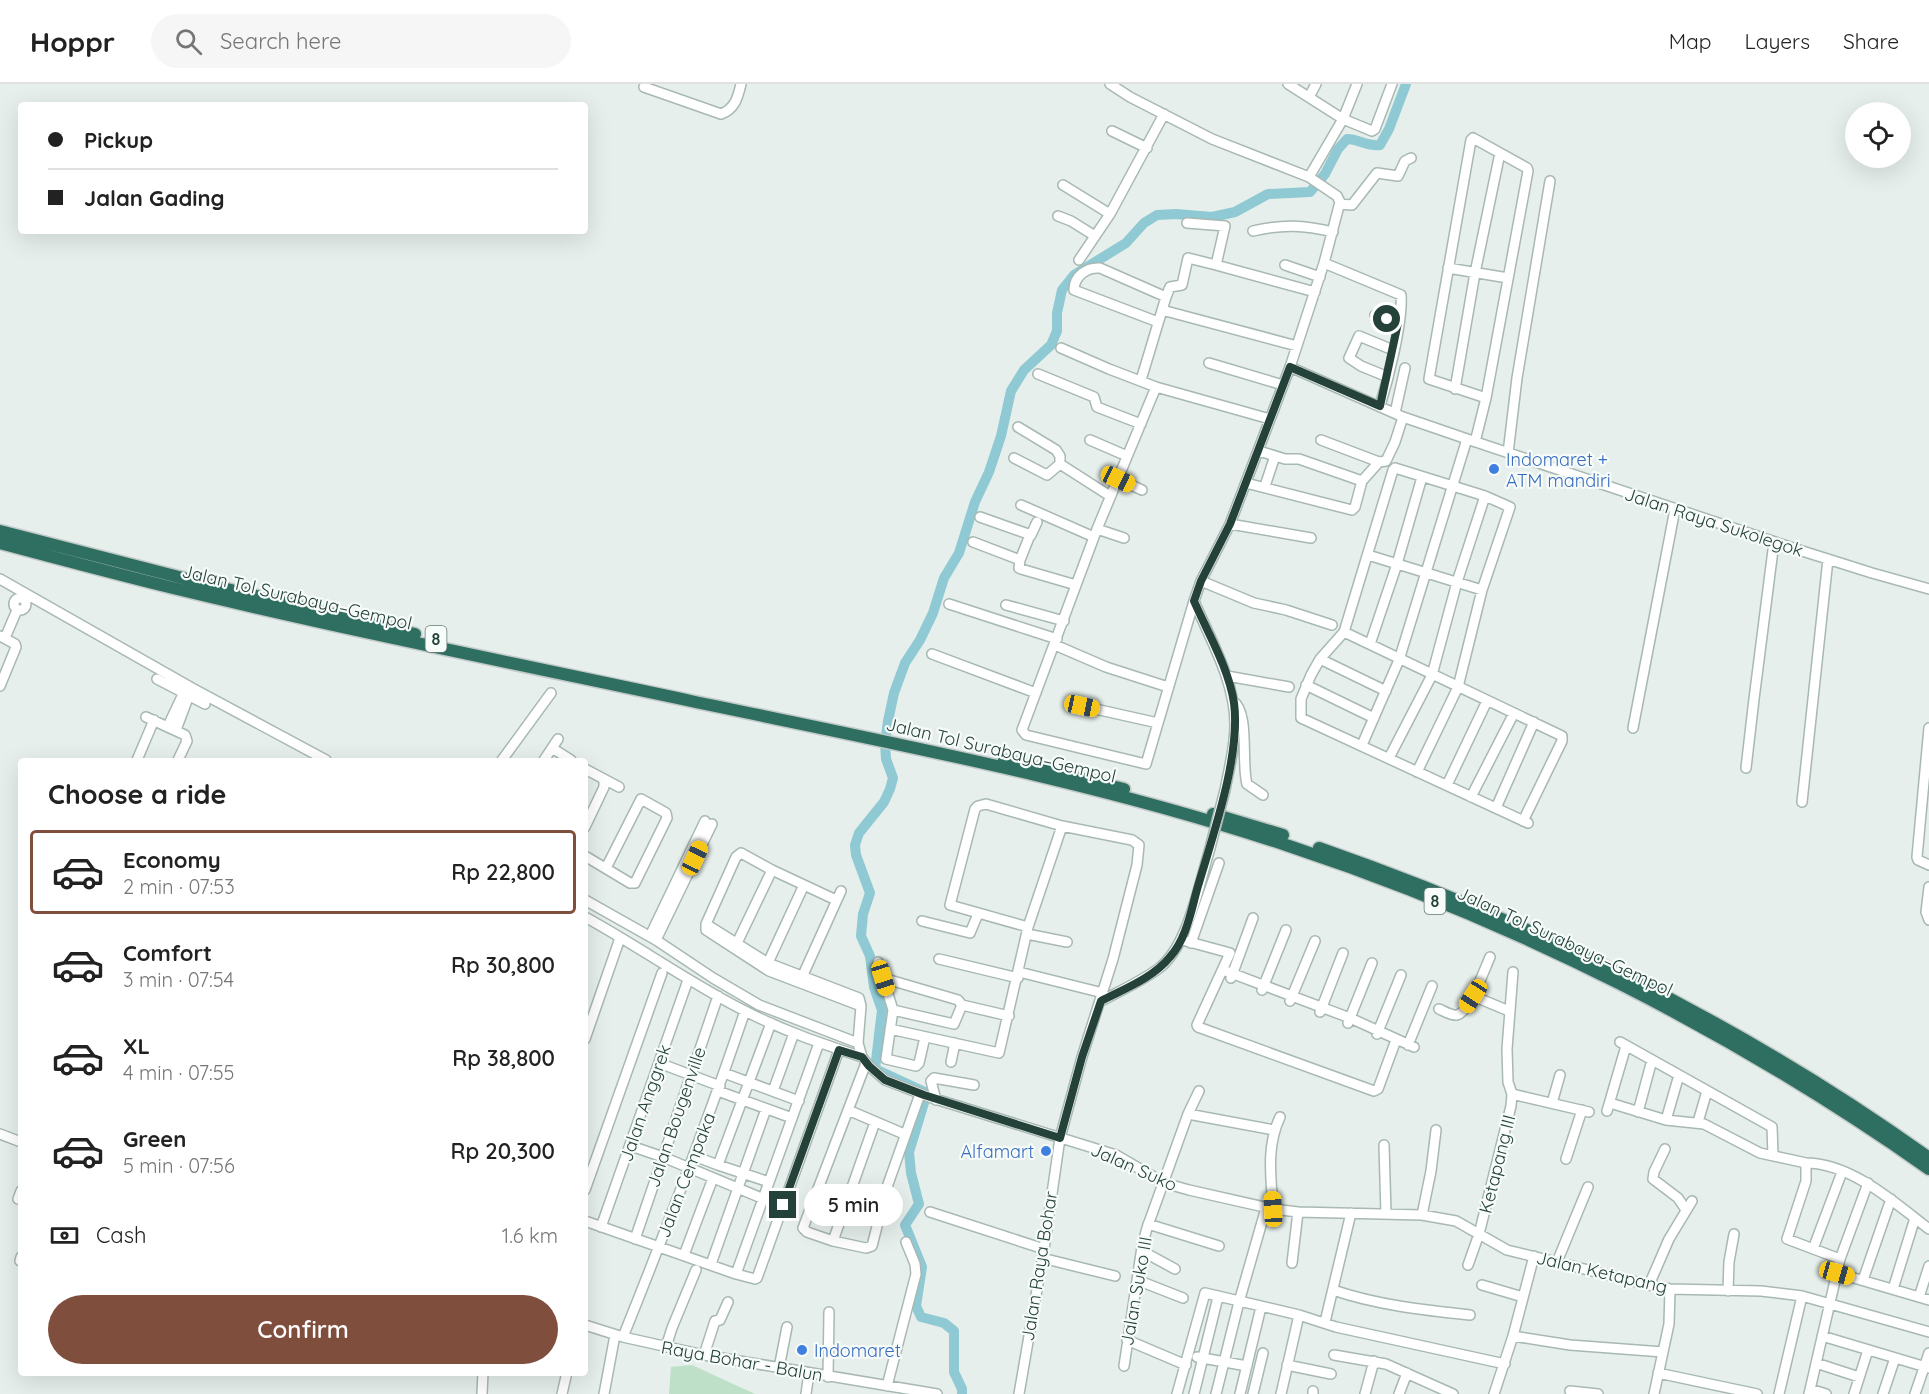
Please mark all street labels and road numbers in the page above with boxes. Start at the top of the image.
street label: Jalan Raya Sukolegok [1622,482,1806,562]
street label: Jalan Tol Surabaya–Gempol [180,559,414,635]
road number: 8 [426,626,446,652]
street label: Jalan Tol Surabaya–Gempol [884,712,1118,788]
street label: Jalan Tol Surabaya–Gempol [1453,881,1677,1001]
road number: 8 [1424,888,1446,914]
street label: Jalan Anggrek [614,1041,676,1165]
street label: Jalan Bougenville [641,1044,711,1190]
street label: Jalan Cempaka [652,1109,720,1241]
street label: Ketapang III [1474,1112,1520,1216]
street label: Jalan Suko [1087,1138,1181,1196]
street label: Jalan Raya Bohar [1016,1189,1062,1343]
street label: Jalan Suko III [1115,1235,1157,1347]
street label: Jalan Ketapang [1534,1246,1670,1298]
street label: Raya Bohar - Balun [659,1335,825,1387]

